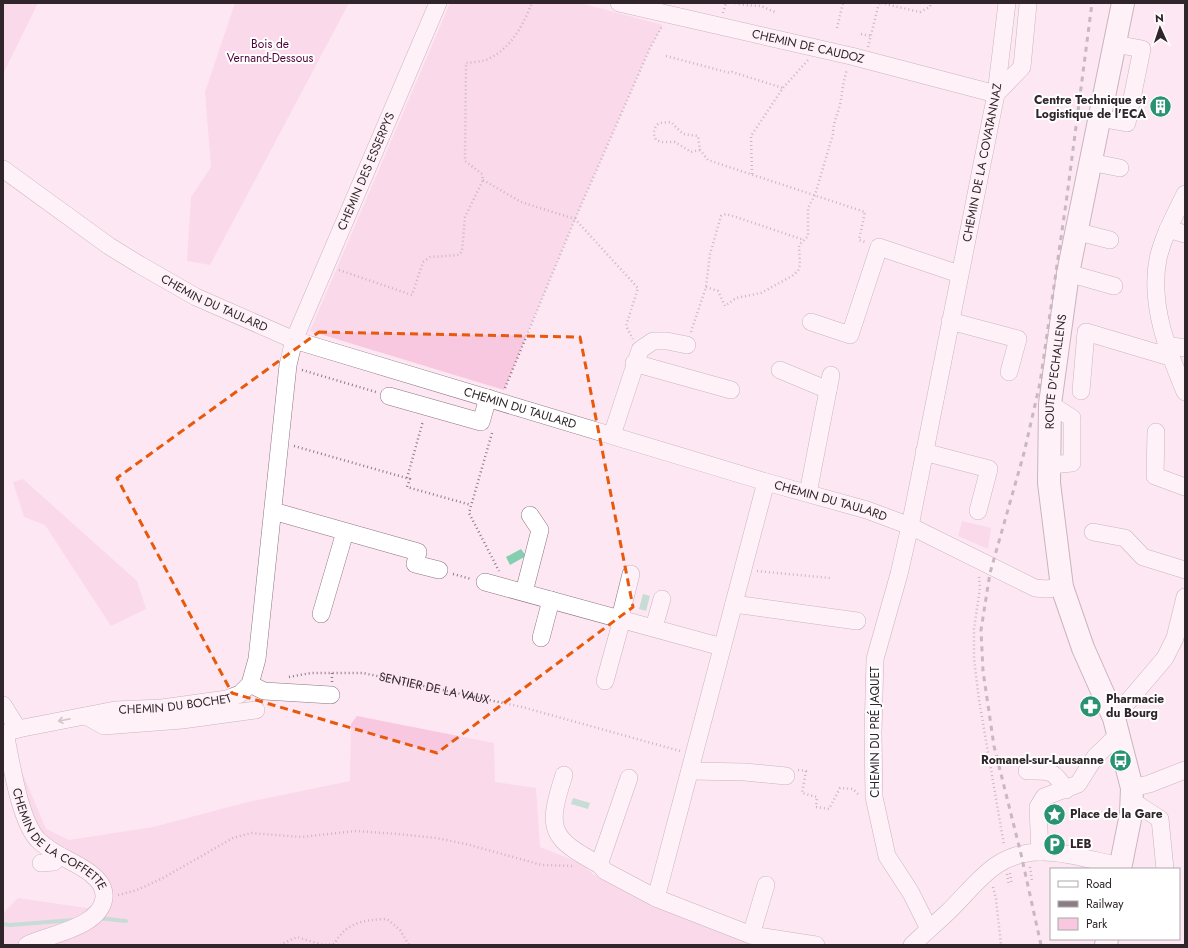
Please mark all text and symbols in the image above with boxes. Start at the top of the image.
north arrow [1140,8,1180,48]
text: N [1155,10,1164,26]
street label: CHEMIN DE CAUDOZ [750,25,867,68]
park label: Bois de Vernand-Dessous [227,35,314,67]
street label: CHEMIN DE LA COVATANNAZ [958,82,1006,243]
place label: Centre Technique et Logistique de l'ECA [1034,91,1146,123]
building icon: Centre Technique et Logistique de l'ECA [1148,94,1174,120]
street label: CHEMIN DES ESSERPYS [333,109,399,233]
street label: CHEMIN DU TAULARD [157,270,271,336]
street label: ROUTE D'ECHALLENS [1041,313,1071,429]
street label: CHEMIN DU TAULARD [462,383,579,433]
street label: CHEMIN DU TAULARD [772,476,890,526]
street label: CHEMIN DU PRÉ JAQUET [866,666,884,798]
street label: SENTIER DE LA VAUX [377,668,491,709]
street label: CHEMIN DU BOCHET [118,689,235,719]
place label: Pharmacie du Bourg [1106,690,1164,722]
pharmacy icon: Pharmacie du Bourg [1078,693,1104,719]
one-way arrow [58,716,71,724]
bus stop icon: Romanel-sur-Lausanne [1107,747,1133,773]
place label: Romanel-sur-Lausanne [981,751,1104,769]
street label: CHEMIN DE LA COFFETTE [8,786,111,893]
place icon: Place de la Gare [1042,801,1068,827]
place label: Place de la Gare [1070,805,1163,823]
parking icon: LEB [1041,831,1067,857]
place label: LEB [1070,835,1092,853]
legend [1050,868,1180,940]
text: Road [1086,875,1112,893]
text: Railway [1086,895,1124,913]
text: Park [1086,915,1108,933]

